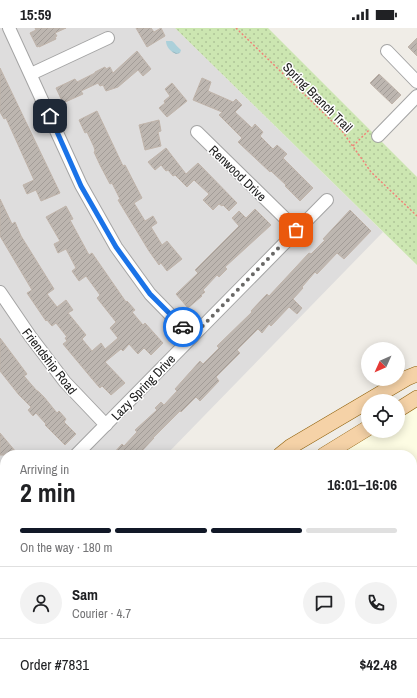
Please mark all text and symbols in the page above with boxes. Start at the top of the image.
text: 15:59 [20,4,51,25]
street label: Spring Branch Trail [279,59,356,136]
pin [33,99,67,133]
icon: home [39,105,61,127]
street label: Renwood Drive [205,142,270,205]
pin [279,213,313,247]
icon: bag [285,219,307,241]
courier [163,307,203,347]
icon: car [172,316,194,338]
street label: Friendship Road [18,325,81,398]
north arrow [361,342,405,386]
map controls [361,342,405,438]
street label: Lazy Spring Drive [108,351,179,424]
button: locate [361,394,405,438]
text: Arriving in [20,461,69,478]
text: 16:01–16:06 [327,474,397,495]
text: 2 min [20,475,76,510]
text: On the way · 180 m [20,539,112,556]
button: person [20,582,62,624]
button: chat [303,582,345,624]
button: phone [355,582,397,624]
text: Sam [72,584,98,605]
text: Courier · 4.7 [72,605,131,622]
text: Order #7831 [20,654,89,675]
text: $42.48 [359,654,397,675]

